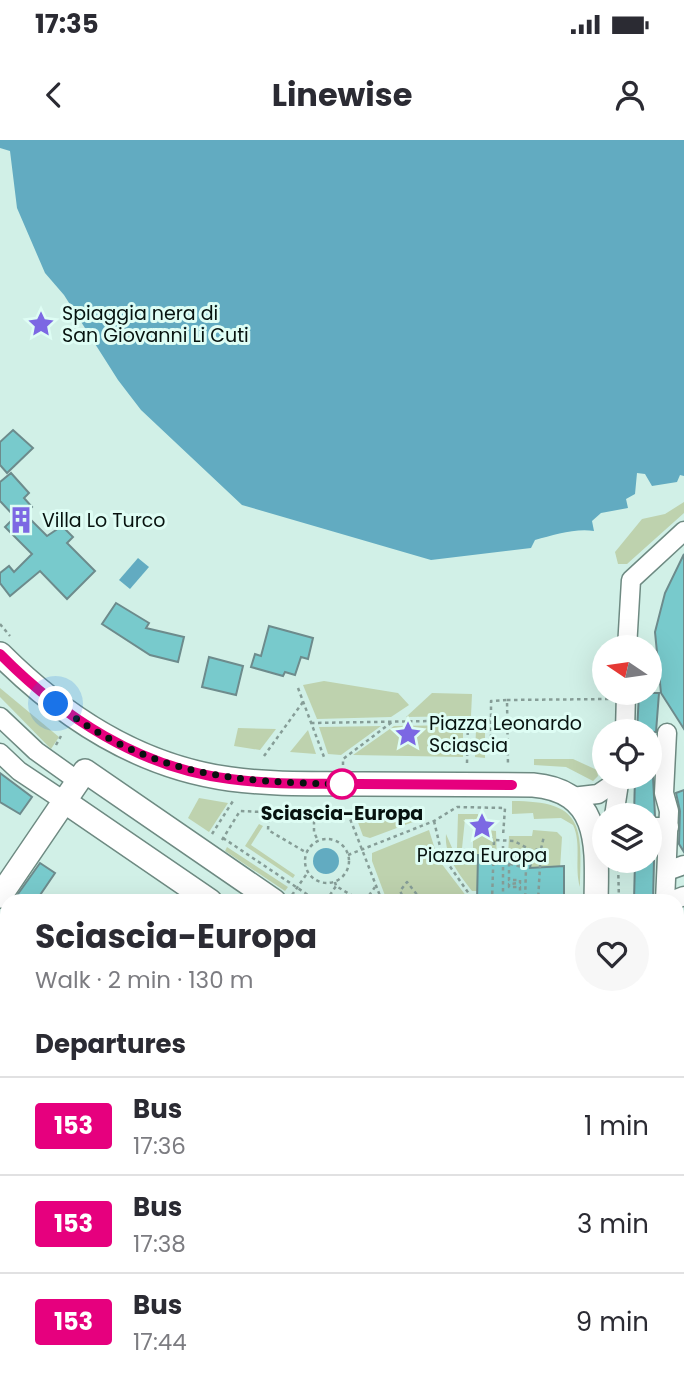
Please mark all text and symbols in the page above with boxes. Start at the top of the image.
text: 17:35 [35,6,99,42]
text: Linewise [272,72,412,117]
icon: back [35,76,73,114]
icon: person [611,76,649,114]
place label: Spiaggia nera di San Giovanni Li Cuti [62,300,249,349]
place icon: Spiaggia nera di San Giovanni Li Cuti [26,309,56,339]
building icon: Villa Lo Turco [6,505,36,535]
place label: Villa Lo Turco [42,507,165,534]
north arrow [592,635,662,705]
map controls [592,635,662,873]
your location [38,686,73,721]
place label: Piazza Leonardo Sciascia [429,710,582,759]
place icon: Piazza Leonardo Sciascia [393,719,423,749]
button: locate [592,719,662,789]
marker: Sciascia-Europa [327,769,357,799]
place label: Sciascia-Europa [261,800,423,827]
button: layers [592,803,662,873]
place icon: Piazza Europa [467,811,497,841]
place label: Piazza Europa [417,842,547,869]
text: Sciascia-Europa [35,913,317,960]
button: heart [575,917,649,991]
text: Walk · 2 min · 130 m [35,964,253,996]
text: Departures [35,1026,186,1062]
text: Bus [133,1091,182,1127]
text: 1 min [584,1108,649,1144]
text: 153 [54,1109,93,1142]
text: 17:36 [133,1130,186,1162]
text: Bus [133,1189,182,1225]
text: 3 min [577,1206,649,1242]
text: 153 [54,1207,93,1240]
text: 17:38 [133,1228,186,1260]
text: Bus [133,1287,182,1323]
text: 9 min [576,1304,649,1340]
text: 153 [54,1305,93,1338]
text: 17:44 [133,1326,187,1358]

